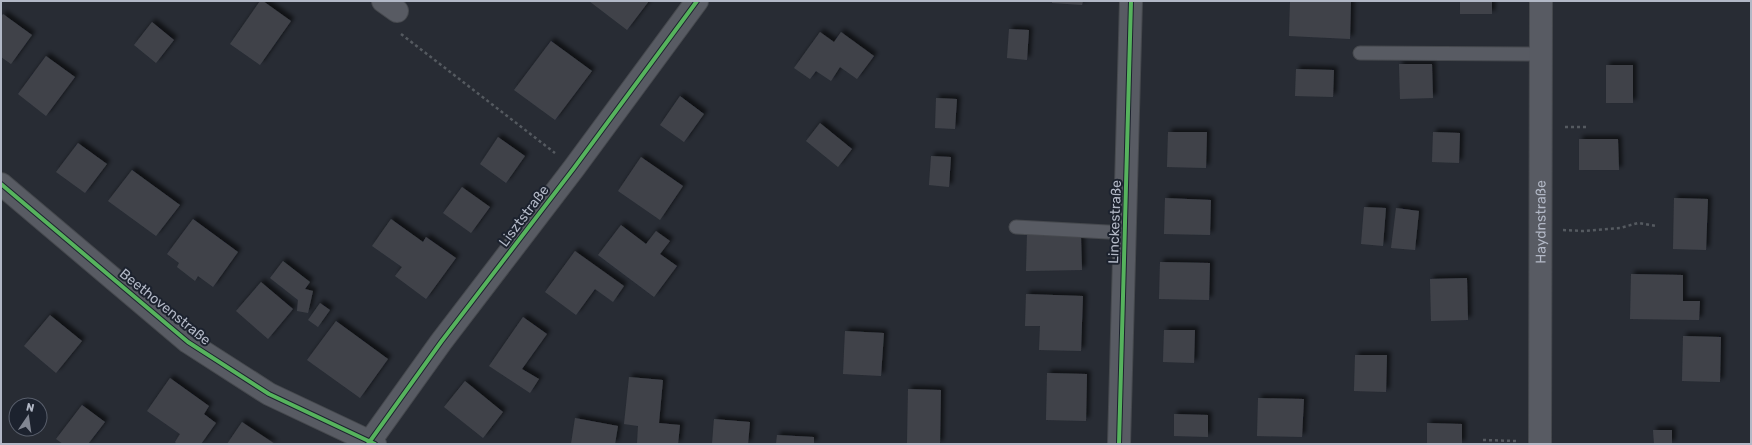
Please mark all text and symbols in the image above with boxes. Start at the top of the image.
street label: Linckestraße [1105,180,1125,264]
street label: Haydnstraße [1532,180,1549,264]
street label: Lisztstraße [495,182,553,250]
street label: Beethovenstraße [116,265,214,349]
north arrow [8,397,48,437]
text: N [25,401,36,415]

